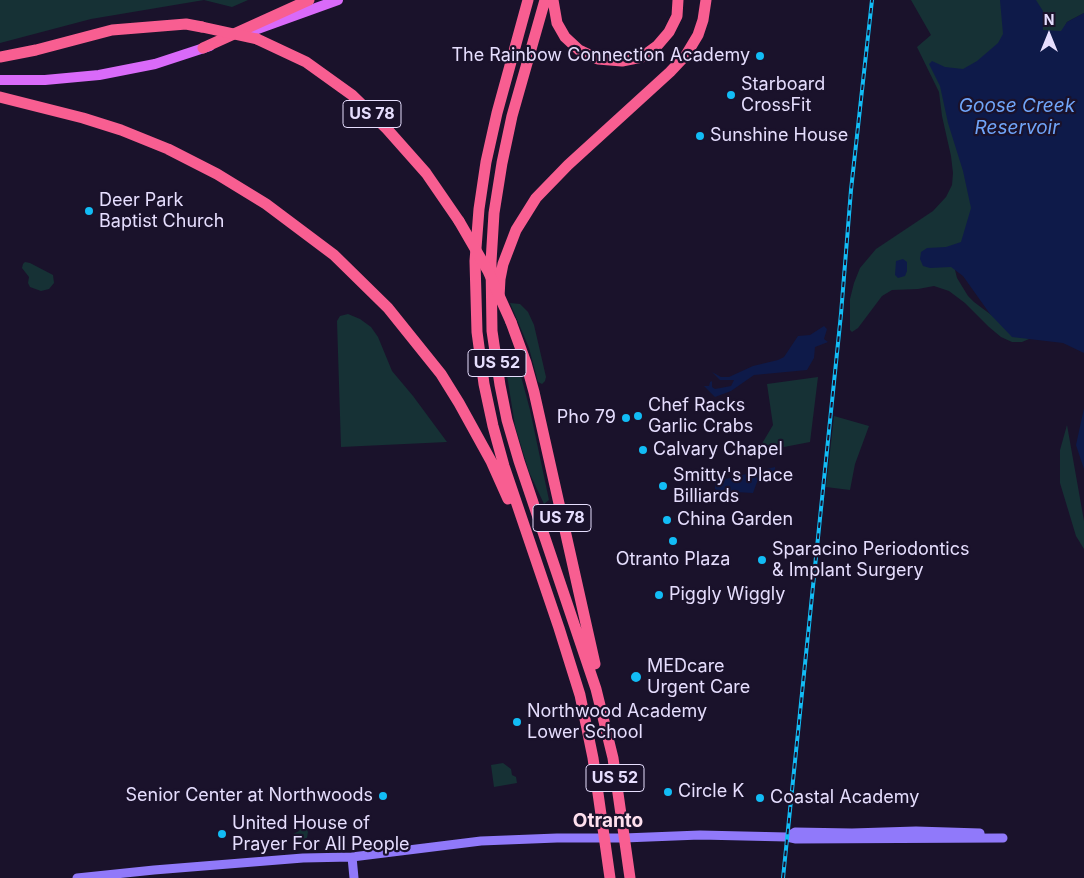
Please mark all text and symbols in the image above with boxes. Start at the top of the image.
north arrow [1024,10,1074,60]
text: N [1044,11,1054,28]
place label: The Rainbow Connection Academy [451,45,750,67]
marker: The Rainbow Connection Academy [754,50,766,62]
place label: Starboard CrossFit [741,74,825,116]
marker: Starboard CrossFit [725,89,737,101]
water label: Goose Creek Reservoir [959,95,1075,139]
road number: US 78 [343,100,401,128]
place label: Sunshine House [710,125,848,147]
marker: Sunshine House [694,130,706,142]
place label: Deer Park Baptist Church [99,190,224,232]
marker: Deer Park Baptist Church [83,205,95,217]
road number: US 52 [468,349,526,376]
place label: Chef Racks Garlic Crabs [648,395,753,438]
place label: Pho 79 [557,407,616,429]
marker: Chef Racks Garlic Crabs [632,410,644,422]
marker: Pho 79 [620,412,632,424]
place label: Calvary Chapel [653,439,783,461]
marker: Calvary Chapel [637,444,649,456]
place label: Smitty's Place Billiards [673,465,793,508]
marker: Smitty's Place Billiards [657,480,669,492]
road number: US 78 [533,504,591,532]
place label: China Garden [677,509,793,531]
marker: China Garden [661,514,673,526]
marker: Otranto Plaza [667,535,679,547]
place label: Sparacino Periodontics & Implant Surgery [772,539,969,582]
place label: Otranto Plaza [616,549,730,571]
marker: Sparacino Periodontics & Implant Surgery [756,554,768,566]
place label: Piggly Wiggly [669,584,785,606]
marker: Piggly Wiggly [653,589,665,601]
place label: MEDcare Urgent Care [647,656,750,699]
marker: MEDcare Urgent Care [629,670,643,684]
place label: Northwood Academy Lower School [527,701,707,744]
marker: Northwood Academy Lower School [511,716,523,728]
road number: US 52 [586,764,644,791]
place label: Circle K [678,781,744,803]
place label: Senior Center at Northwoods [125,785,373,807]
marker: Circle K [662,786,674,798]
place label: Coastal Academy [770,787,919,809]
marker: Senior Center at Northwoods [377,790,389,802]
marker: Coastal Academy [754,792,766,804]
district label: Otranto [573,810,643,832]
place label: United House of Prayer For All People [232,813,410,856]
marker: United House of Prayer For All People [216,828,228,840]

